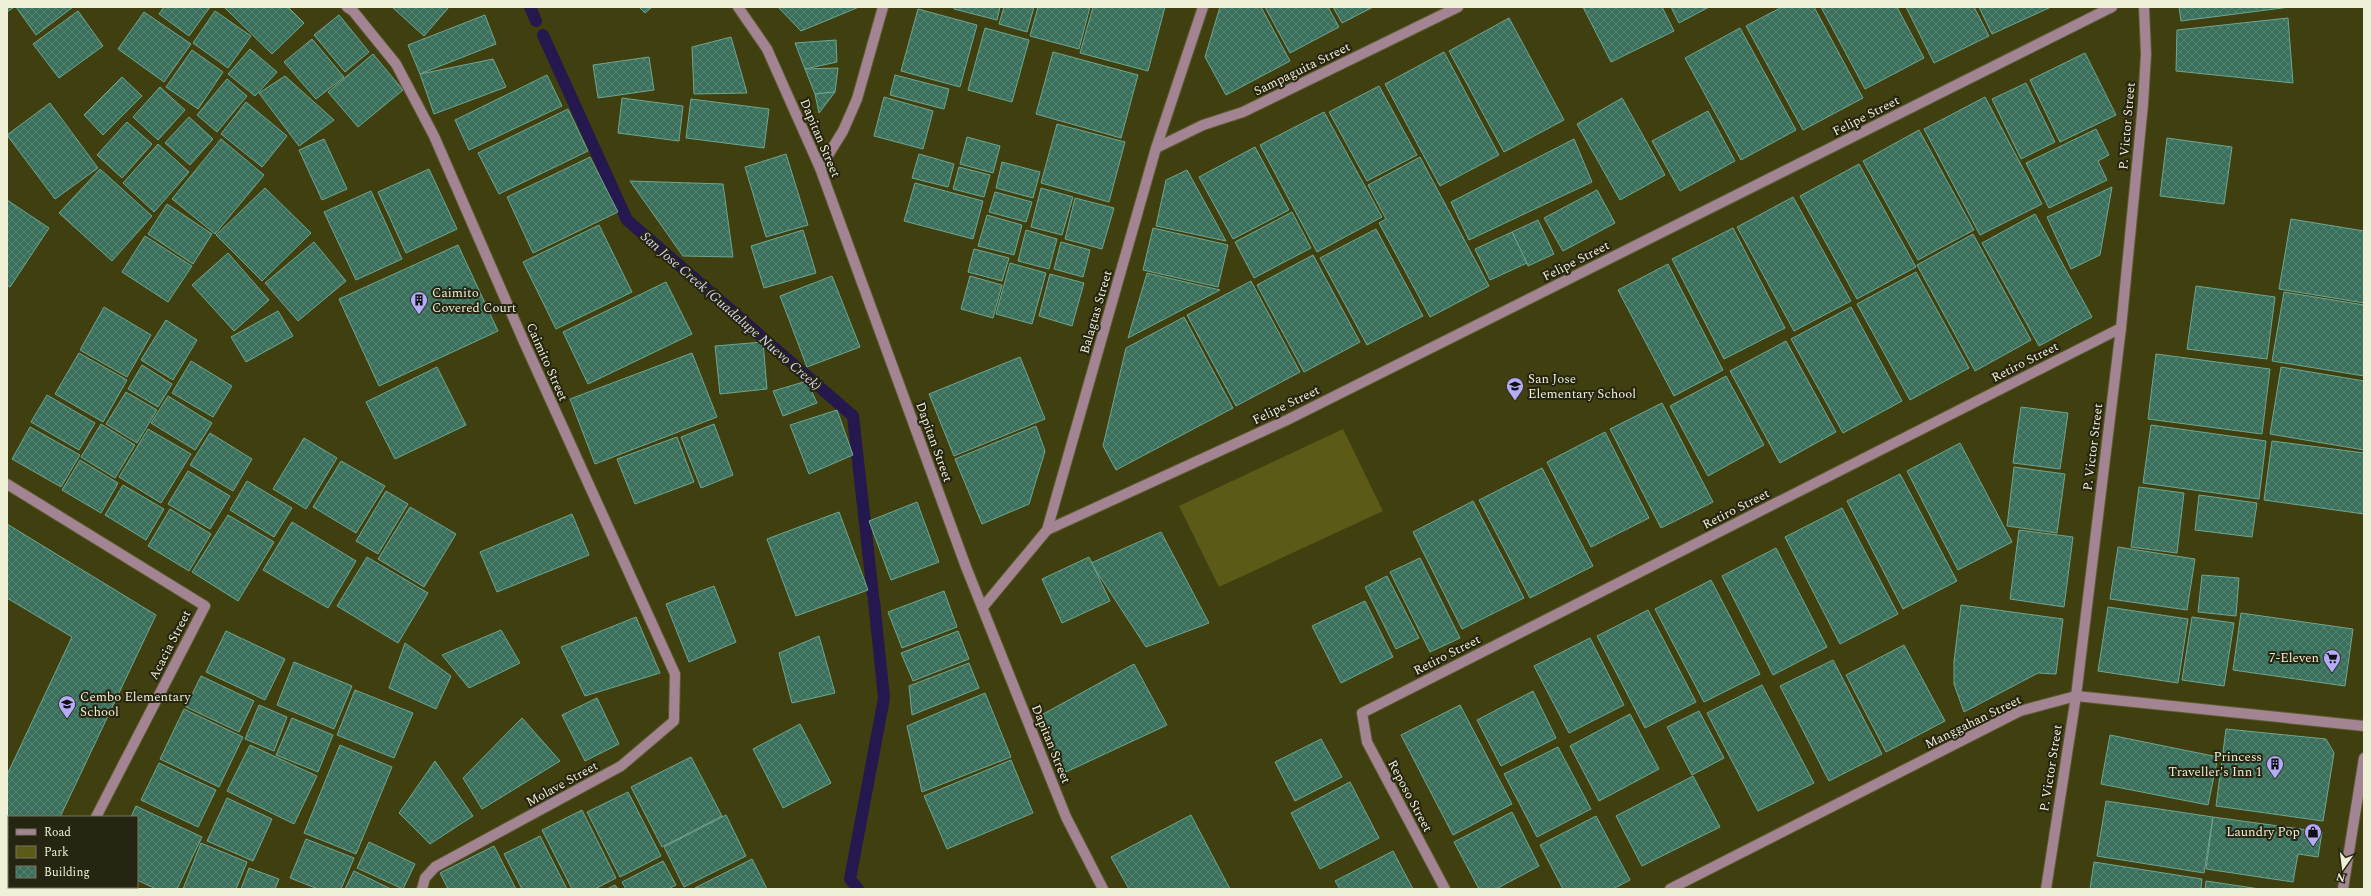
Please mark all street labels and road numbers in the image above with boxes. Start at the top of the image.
street label: Sampaguita Street [1250,37,1354,101]
street label: P. Victor Street [2113,81,2141,171]
street label: Felipe Street [1829,90,1903,141]
street label: Dapitan Street [794,96,846,181]
street label: Felipe Street [1539,235,1613,286]
street label: Balagtas Street [1075,268,1118,356]
street label: Caimito Street [521,320,573,405]
street label: Retiro Street [1988,336,2062,388]
street label: Felipe Street [1249,380,1323,430]
street label: Dapitan Street [910,399,958,485]
street label: P. Victor Street [2078,402,2108,492]
street label: Retiro Street [1699,483,1773,535]
street label: Acacia Street [144,606,196,683]
street label: Retiro Street [1410,629,1484,681]
street label: Manggahan Street [1921,690,2025,754]
street label: Dapitan Street [1026,701,1076,787]
street label: P. Victor Street [2034,723,2068,813]
street label: Molave Street [522,756,602,812]
street label: Reposo Street [1383,756,1438,836]

